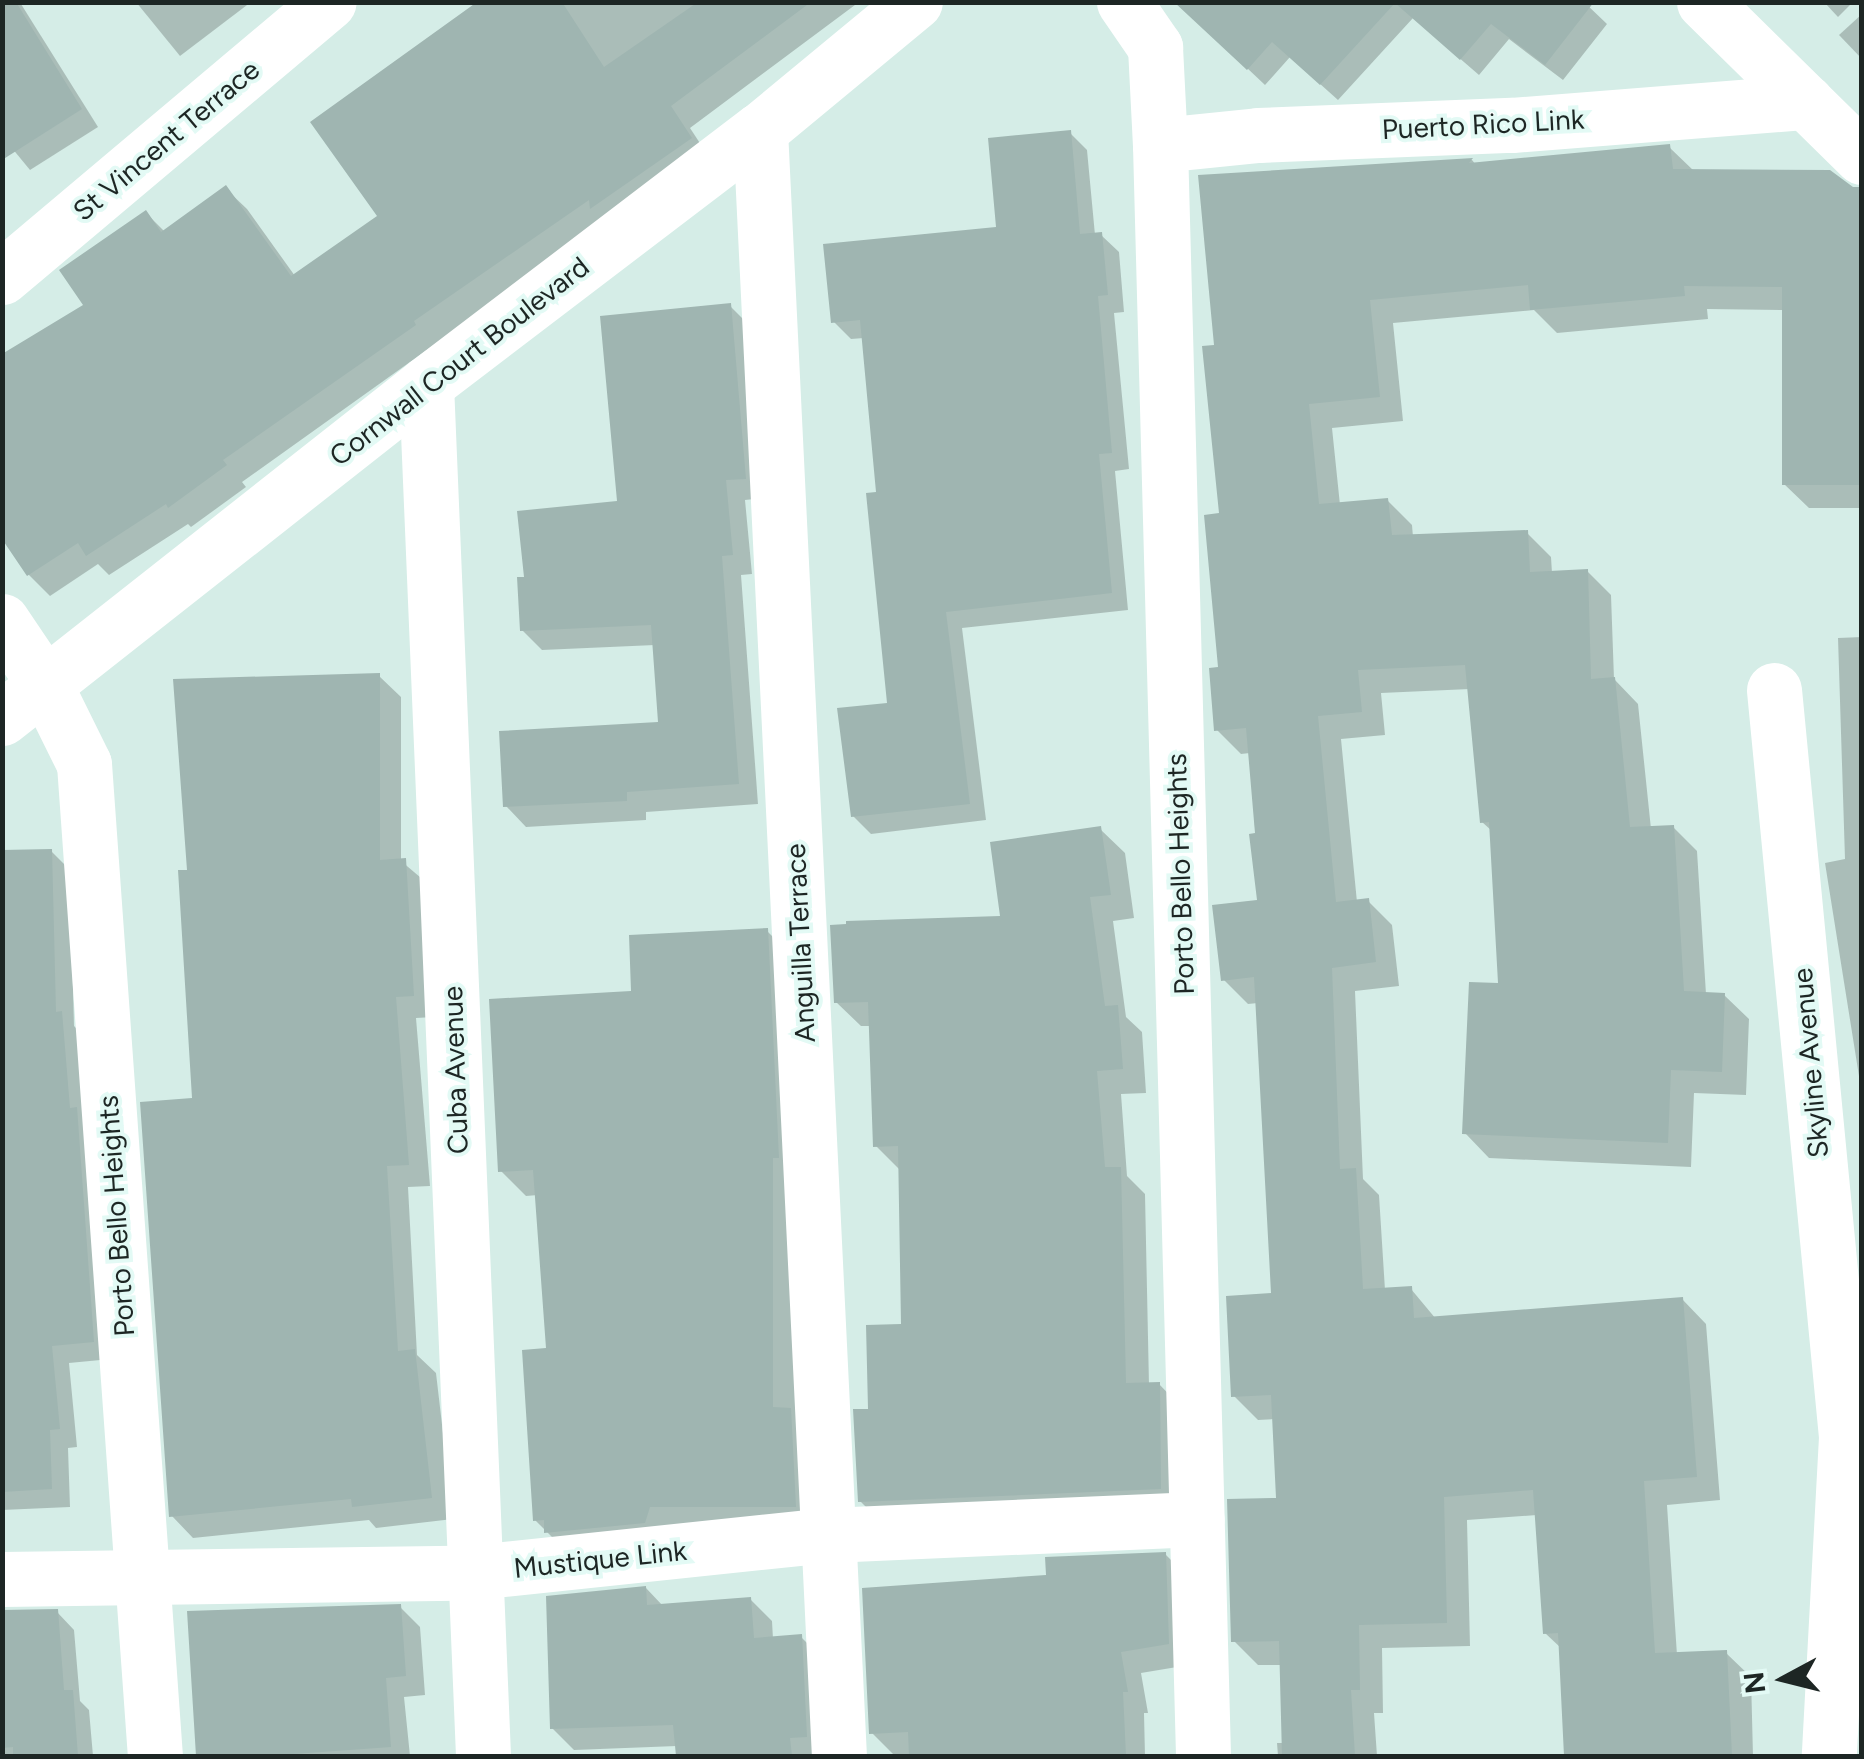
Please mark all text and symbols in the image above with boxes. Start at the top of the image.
street label: St Vincent Terrace [66,52,266,228]
street label: Puerto Rico Link [1381,102,1585,146]
street label: Cornwall Court Boulevard [323,249,595,473]
street label: Porto Bello Heights [1159,753,1201,995]
street label: Anguilla Terrace [778,843,822,1043]
street label: Skyline Avenue [1785,967,1835,1159]
street label: Cuba Avenue [435,985,475,1155]
street label: Porto Bello Heights [91,1094,141,1338]
street label: Mustique Link [512,1533,688,1585]
north arrow [1734,1629,1834,1729]
text: N [1736,1670,1772,1695]

